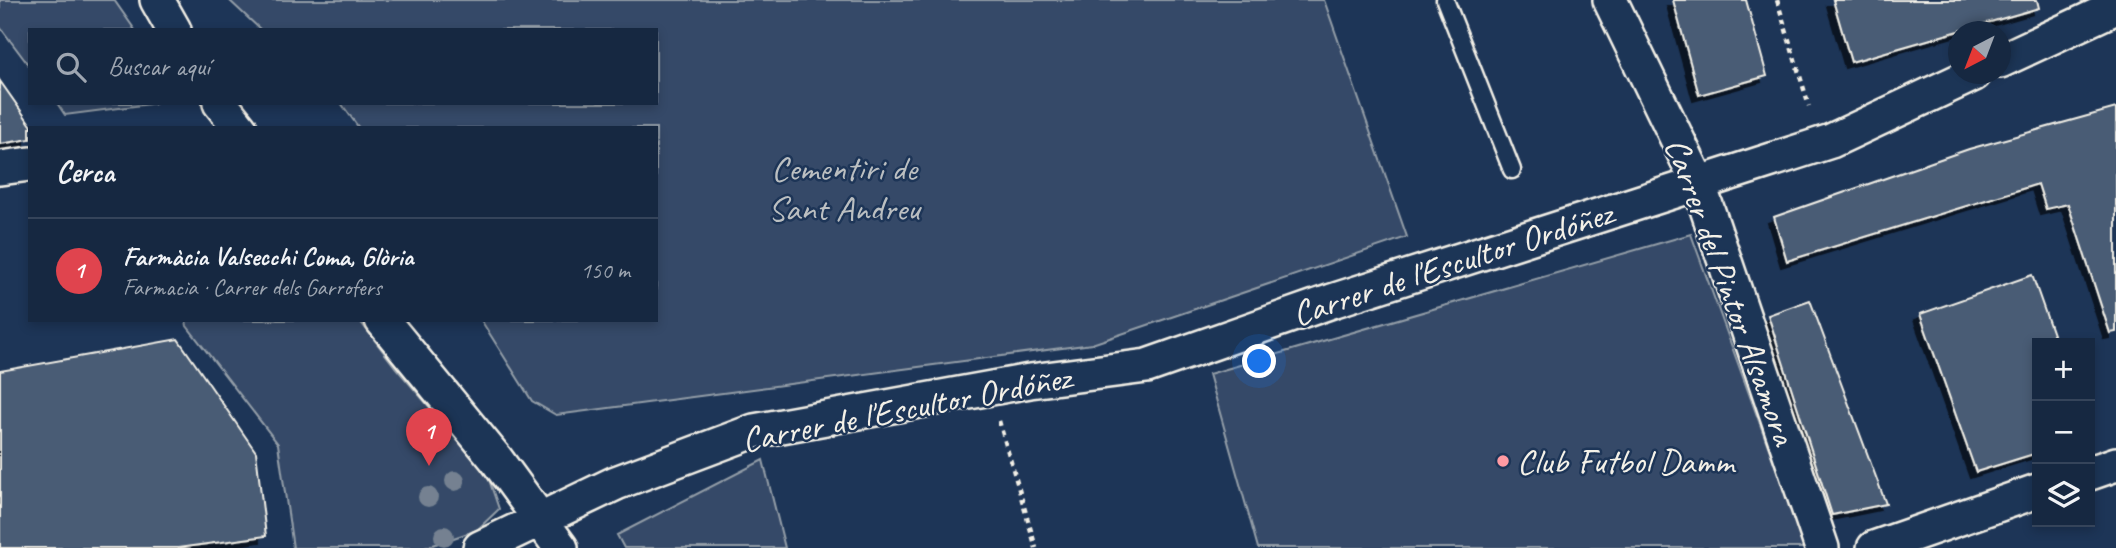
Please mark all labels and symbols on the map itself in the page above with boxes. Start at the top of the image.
north arrow [1948,21,2011,84]
street label: Carrer del Pintor Alsamora [1654,132,1808,452]
park label: Cementiri de Sant Andreu [768,146,922,231]
street label: Carrer de l'Escultor Ordóñez [1286,189,1622,336]
your location [1242,344,1276,378]
street label: Carrer de l'Escultor Ordóñez [738,354,1078,462]
pin: 1 [406,408,452,466]
place label: Club Futbol Damm [1517,439,1737,484]
marker: Club Futbol Damm [1495,453,1511,469]

